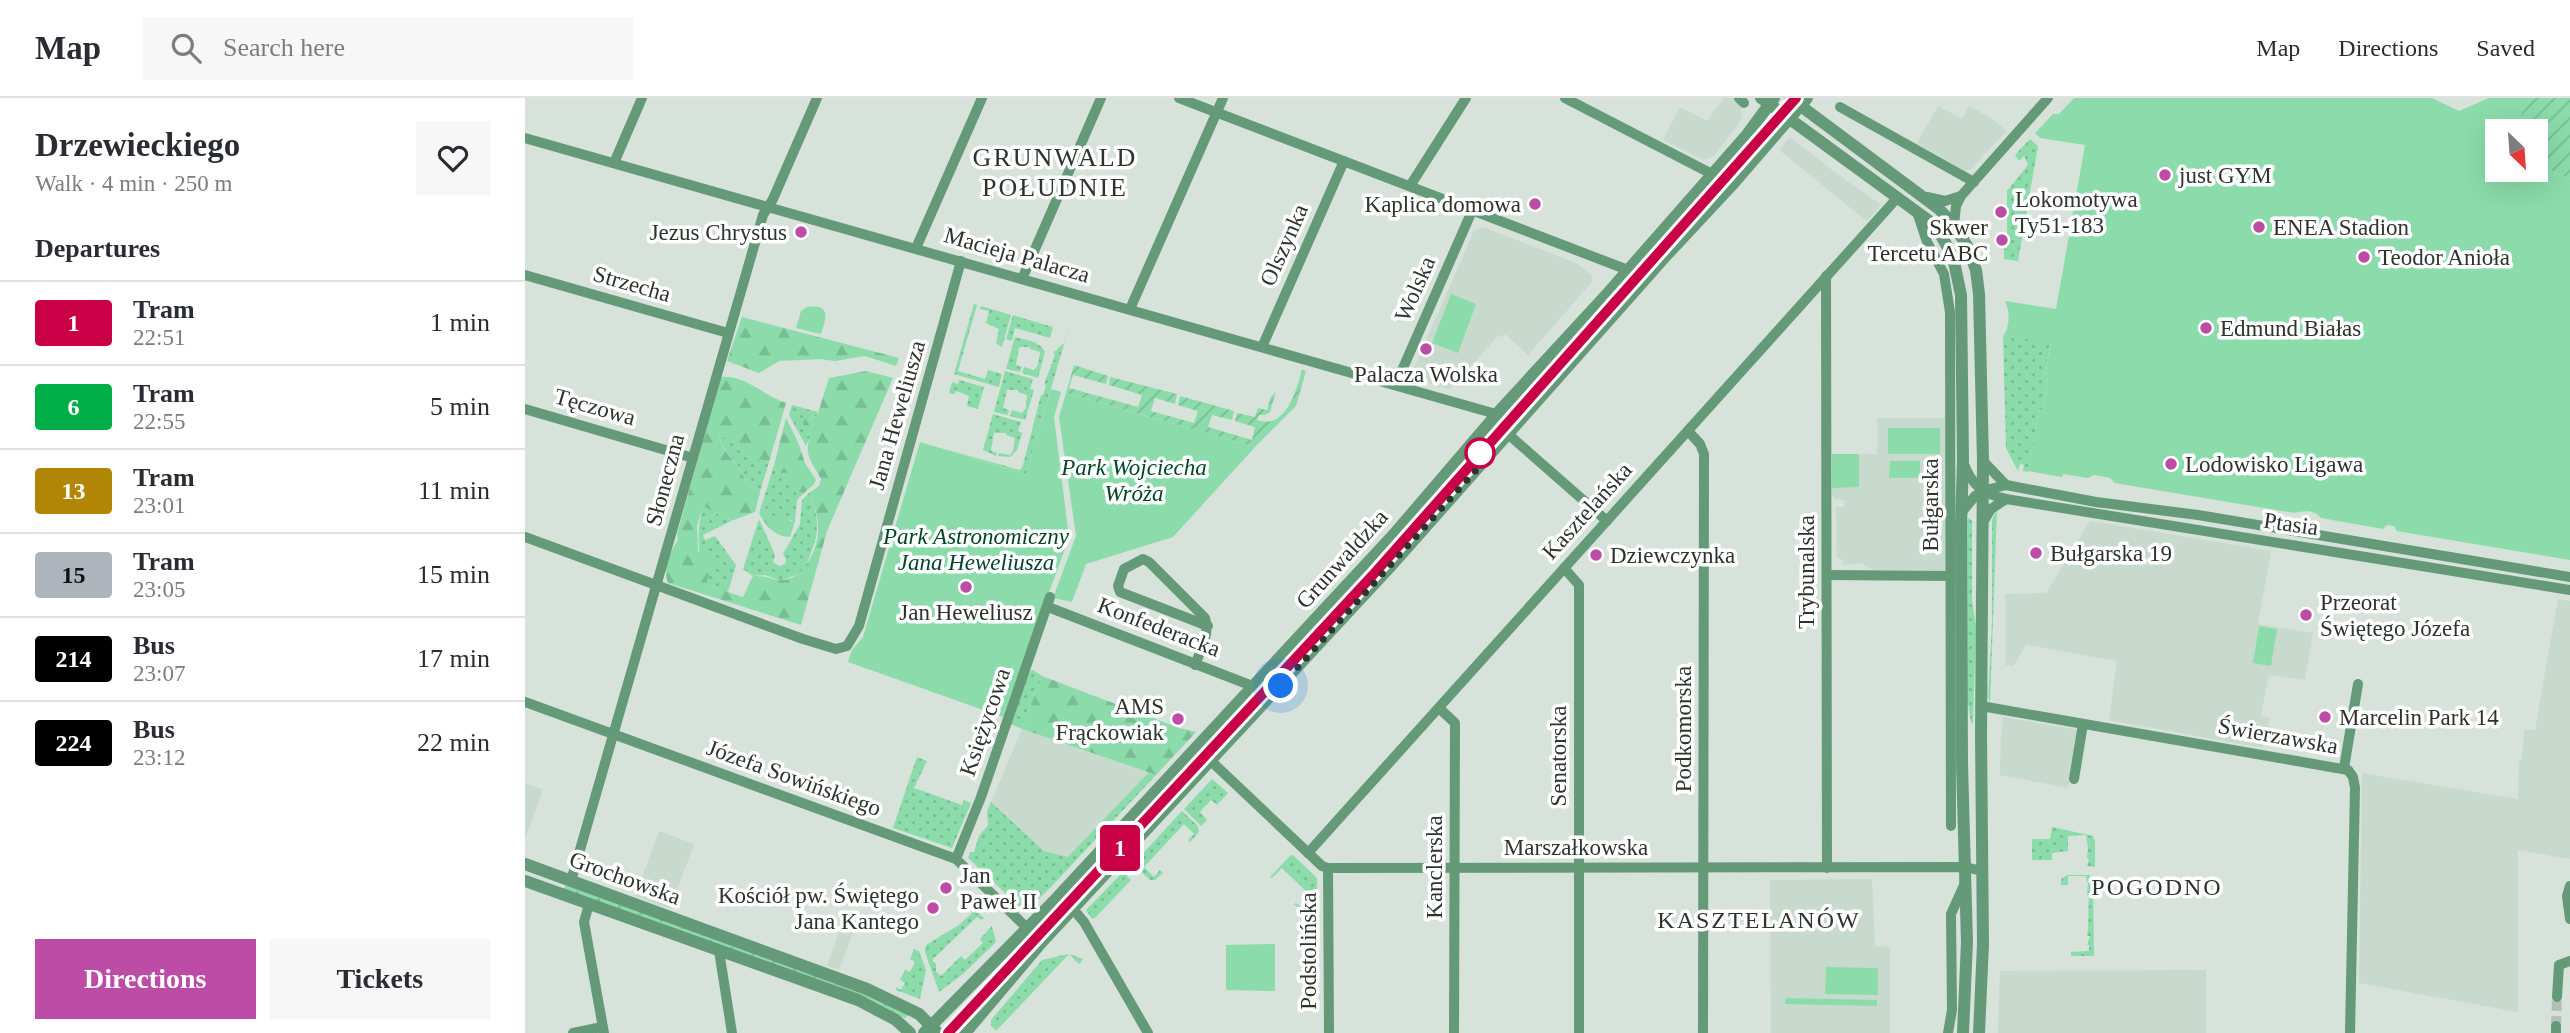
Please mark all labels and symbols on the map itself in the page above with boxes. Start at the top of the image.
north arrow [2485,119,2548,182]
district label: GRUNWALD POŁUDNIE [973,143,1137,202]
place label: just GYM [2178,163,2272,188]
marker: just GYM [2157,167,2173,183]
place label: Lokomotywa Ty51-183 [2015,187,2138,238]
place label: Kaplica domowa [1365,192,1521,217]
marker: Kaplica domowa [1527,196,1543,212]
street label: Olszynka [1255,200,1313,290]
marker: Lokomotywa Ty51-183 [1993,204,2009,220]
place label: Skwer Tercetu ABC [1868,215,1988,266]
place label: ENEA Stadion [2273,215,2410,240]
marker: ENEA Stadion [2251,219,2267,235]
place label: Jezus Chrystus [650,220,787,245]
street label: Macieja Palacza [941,222,1093,288]
marker: Jezus Chrystus [793,224,809,240]
marker: Skwer Tercetu ABC [1994,232,2010,248]
place label: Teodor Anioła [2378,245,2510,270]
marker: Teodor Anioła [2356,249,2372,265]
street label: Wolska [1390,253,1440,325]
street label: Strzecha [590,261,674,307]
place label: Edmund Białas [2220,316,2361,341]
marker: Edmund Białas [2198,320,2214,336]
street label: Jana Heweliusza [864,338,930,492]
marker: Palacza Wolska [1418,341,1434,357]
place label: Palacza Wolska [1354,362,1498,387]
street label: Tęczowa [552,384,638,430]
street label: Słoneczna [641,431,689,529]
unlabelled marker [1465,438,1495,468]
place label: Lodowisko Ligawa [2185,452,2363,477]
park label: Park Wojciecha Wróża [1060,455,1207,506]
marker: Lodowisko Ligawa [2163,456,2179,472]
street label: Kasztelańska [1537,458,1637,564]
street label: Bułgarska [1918,458,1943,552]
street label: Grunwaldzka [1291,505,1393,613]
street label: Ptasia [2262,508,2320,540]
street label: Trybunalska [1794,515,1819,629]
park label: Park Astronomiczny Jana Heweliusza [882,524,1070,575]
place label: Bułgarska 19 [2050,541,2172,566]
place label: Dziewczynka [1610,543,1735,568]
marker: Bułgarska 19 [2028,545,2044,561]
marker: Dziewczynka [1588,547,1604,563]
marker: Jan Heweliusz [958,579,974,595]
place label: Przeorat Świętego Józefa [2320,590,2470,641]
street label: Konfederacka [1094,592,1224,662]
place label: Jan Heweliusz [899,600,1033,625]
marker: Przeorat Świętego Józefa [2298,607,2314,623]
street label: Księżycowa [955,665,1015,779]
street label: Podkomorska [1671,666,1696,792]
your location [1263,668,1298,703]
place label: AMS Frąckowiak [1055,694,1164,745]
place label: Marcelin Park 14 [2339,705,2499,730]
street label: Senatorska [1546,706,1571,806]
marker: Marcelin Park 14 [2317,709,2333,725]
marker: AMS Frąckowiak [1170,711,1186,727]
street label: Świerzawska [2216,712,2340,759]
street label: Józefa Sowińskiego [704,735,884,821]
street label: Kanclerska [1422,815,1447,919]
line badge: 1 [1097,825,1143,871]
street label: Marszałkowska [1504,835,1648,860]
street label: Grochowska [566,846,684,910]
place label: Jan Paweł II [960,863,1037,914]
district label: POGODNO [2091,874,2223,900]
marker: Jan Paweł II [938,880,954,896]
place label: Kościół pw. Świętego Jana Kantego [718,882,919,934]
street label: Podstolińska [1296,892,1321,1010]
marker: Kościół pw. Świętego Jana Kantego [925,900,941,916]
district label: KASZTELANÓW [1657,907,1861,933]

